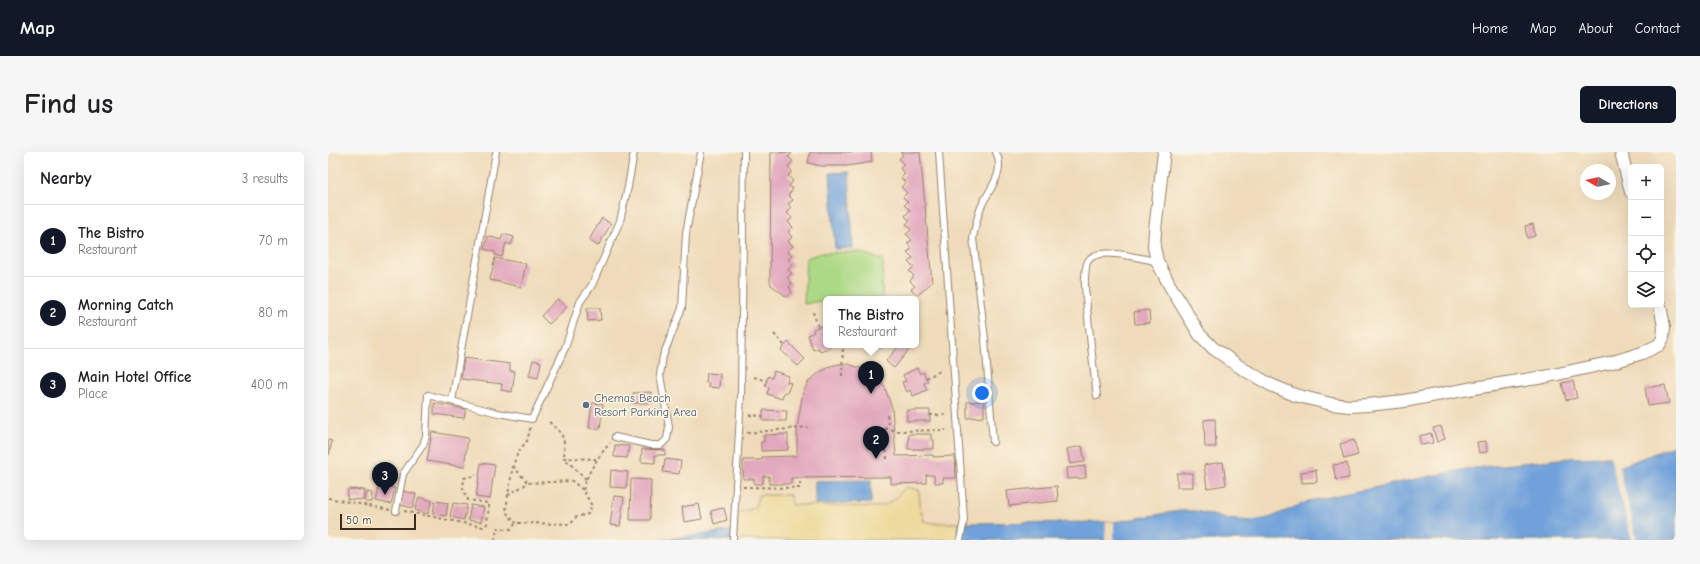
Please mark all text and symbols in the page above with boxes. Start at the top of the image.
text: Map [20,17,55,39]
text: Home [1472,20,1508,37]
text: Map [1530,20,1556,37]
text: About [1578,20,1613,37]
text: Contact [1635,20,1680,37]
button: Directions [1580,86,1676,123]
text: Find us [24,88,113,120]
north arrow [1580,164,1616,200]
map controls [1628,164,1664,308]
button: + [1628,164,1664,200]
text: Nearby [40,169,91,188]
text: 3 results [242,171,288,186]
button: − [1628,200,1664,236]
text: The Bistro [78,224,144,242]
text: 1 [50,233,56,248]
text: 70 m [259,233,288,248]
button: locate [1628,236,1664,272]
text: Restaurant [78,242,137,257]
button: layers [1628,272,1664,308]
text: Morning Catch [78,296,174,314]
popup [823,296,919,348]
text: 2 [50,305,56,320]
text: 80 m [258,305,288,320]
text: The Bistro [838,306,904,324]
text: Restaurant [78,314,137,329]
text: Restaurant [838,324,897,339]
pin: 1 [858,361,884,394]
text: Main Hotel Office [78,368,191,386]
text: 3 [50,377,56,392]
text: 400 m [251,377,288,392]
your location [972,383,992,403]
text: Place [78,386,108,401]
place label: Chemas Beach Resort Parking Area [594,391,697,419]
marker: Chemas Beach Resort Parking Area [581,400,591,410]
pin: 2 [863,426,889,459]
pin: 3 [372,462,398,495]
scale bar [340,512,416,531]
text: 50 m [346,514,371,527]

